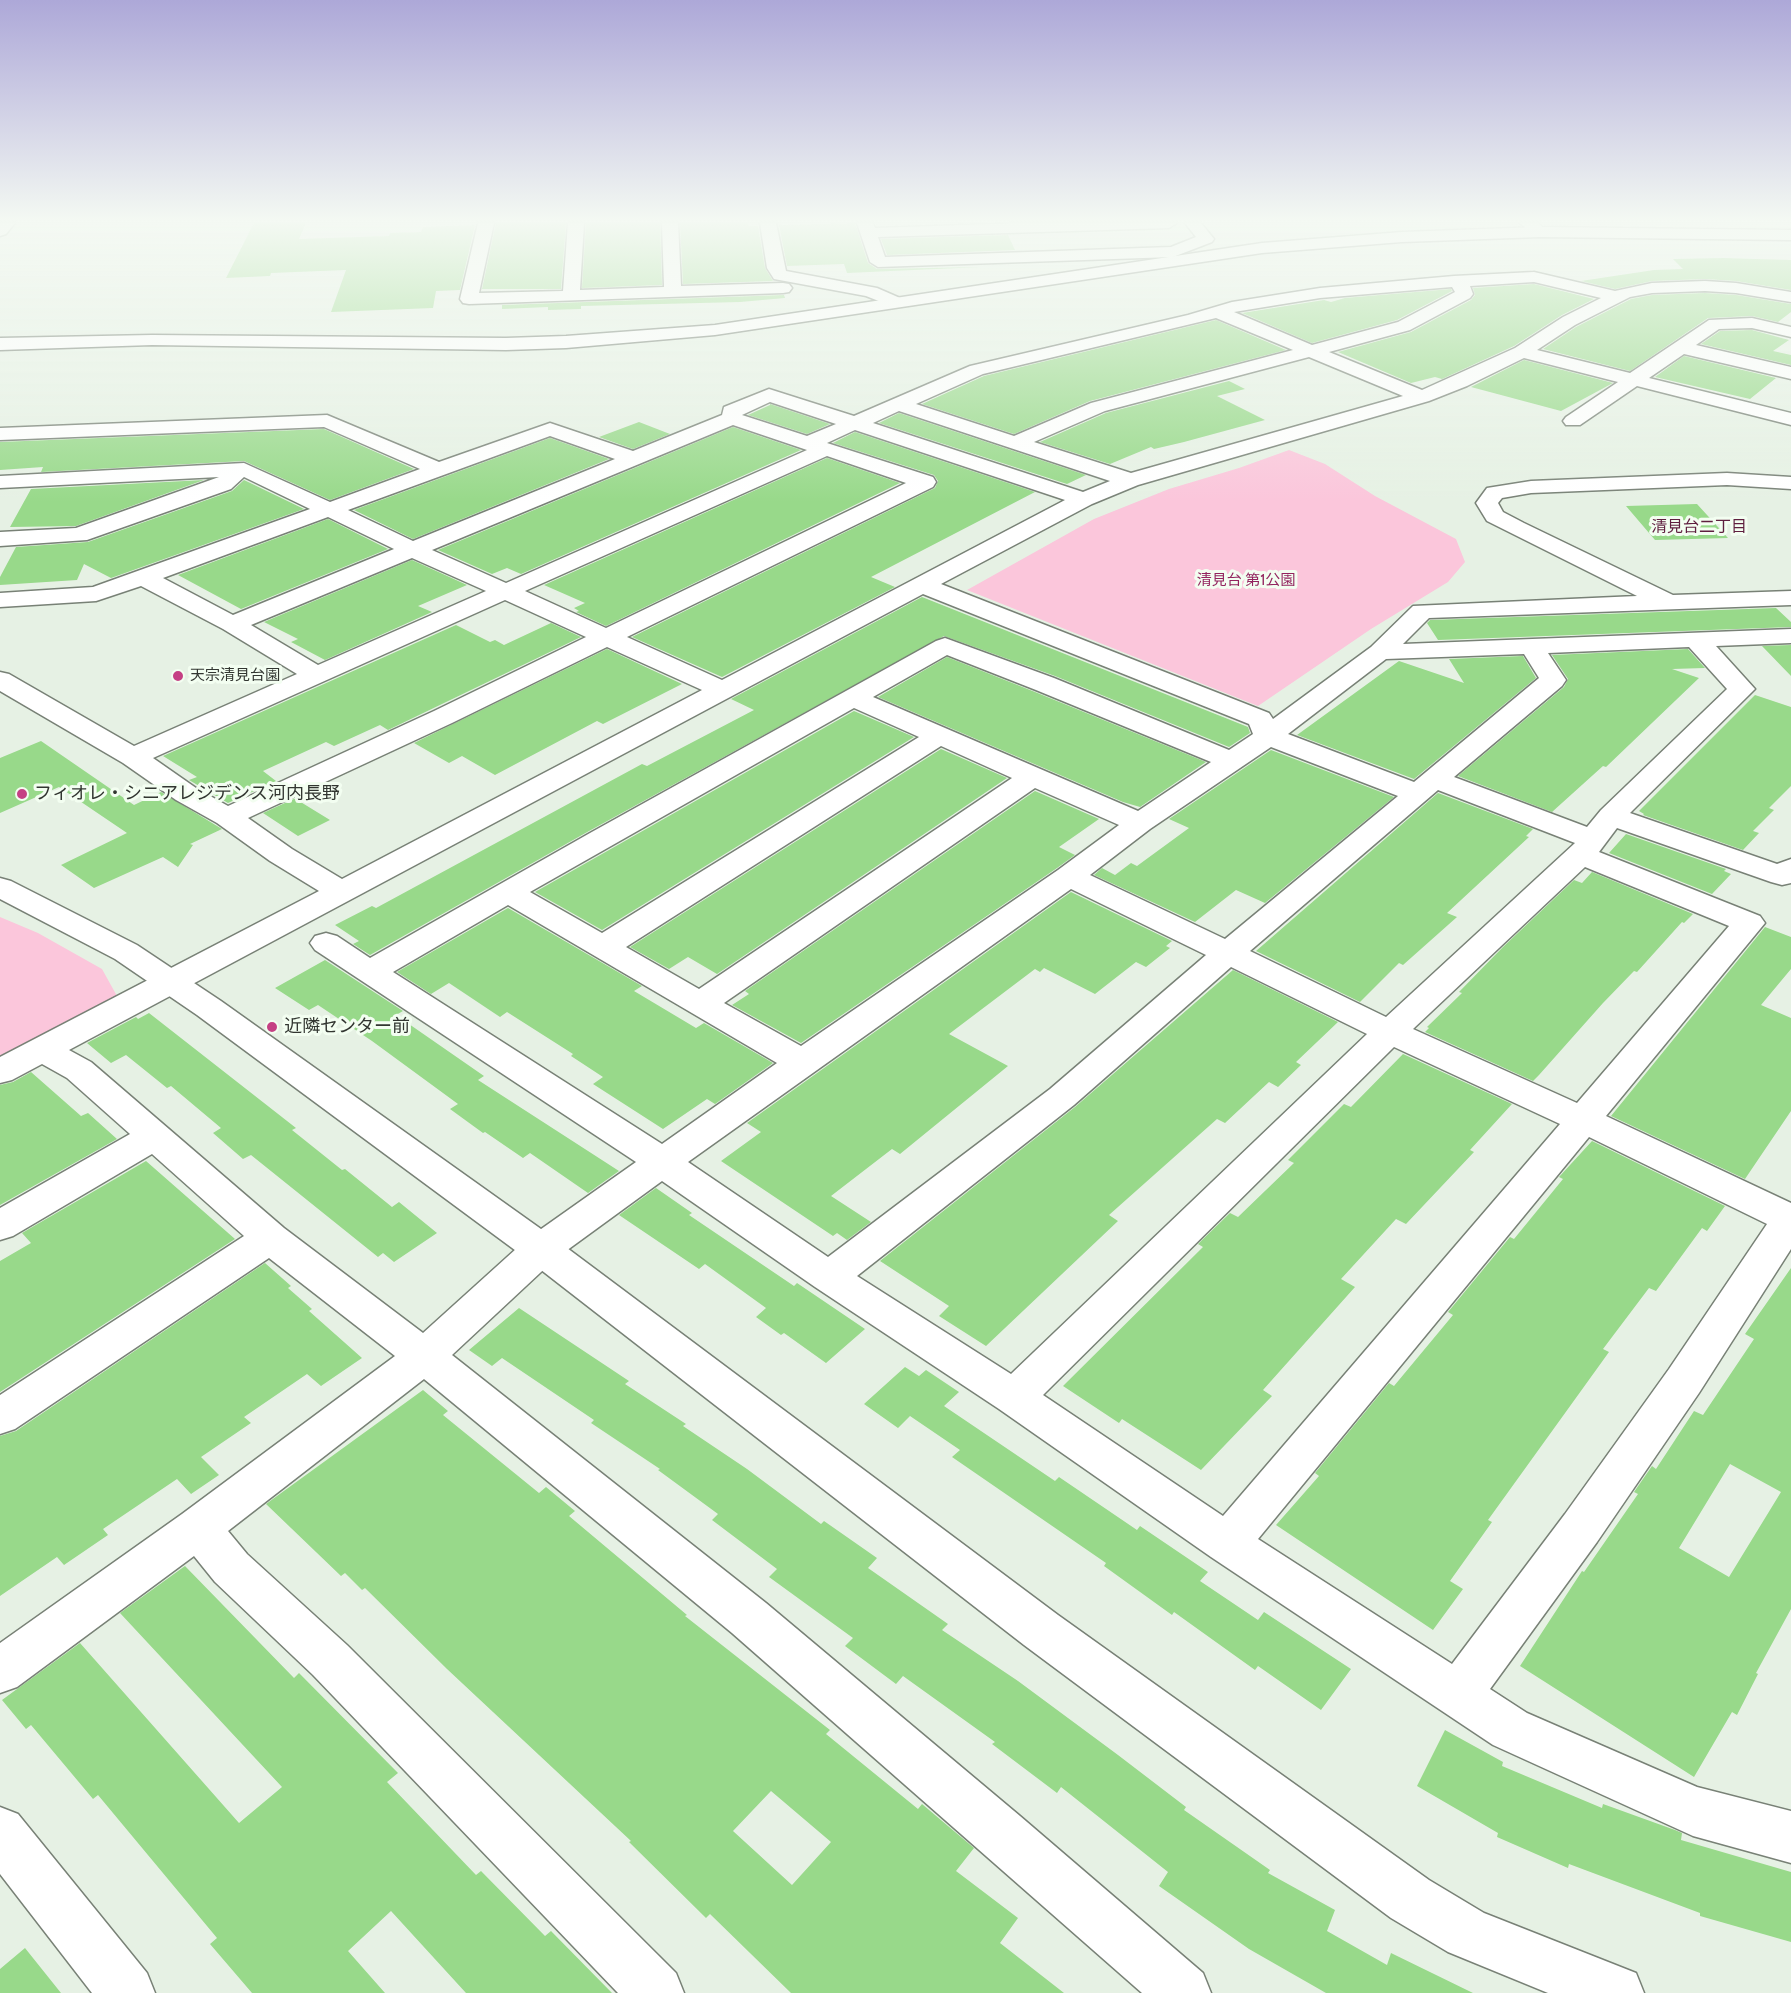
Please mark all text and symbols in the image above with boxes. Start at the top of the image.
district label: 清見台二丁目 [1651,517,1747,537]
park label: 清見台 第1公園 [1197,572,1295,590]
place label: 天宗清見台園 [190,667,280,685]
marker: 天宗清見台園 [171,669,185,683]
place label: フィオレ・シニアレジデンス河内長野 [34,783,340,805]
marker: フィオレ・シニアレジデンス河内長野 [15,787,29,801]
place label: 近隣センター前 [284,1016,410,1038]
marker: 近隣センター前 [265,1020,279,1034]

